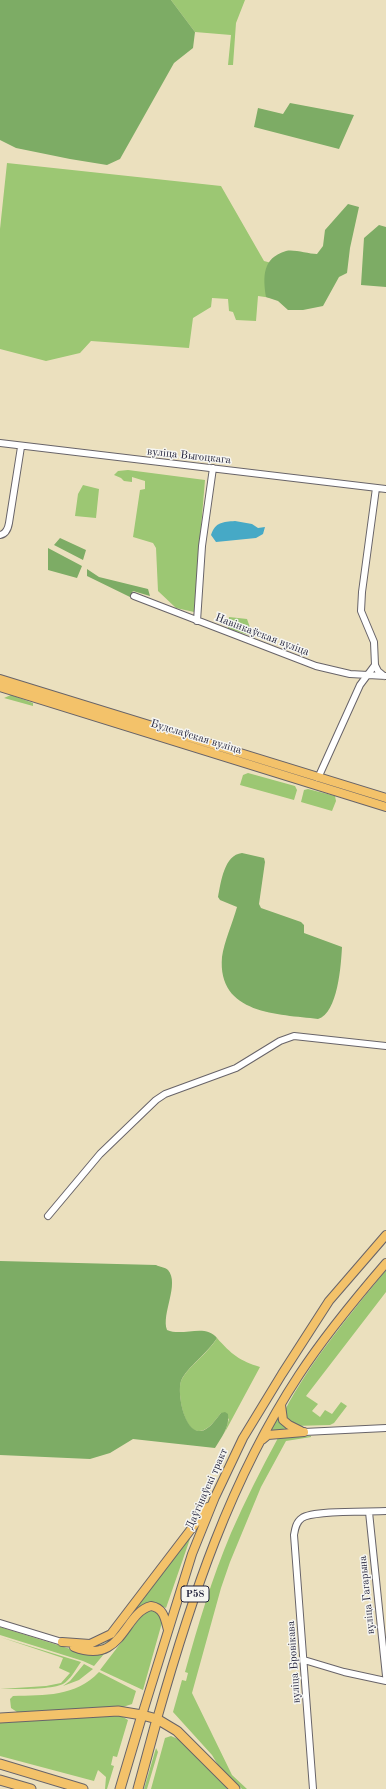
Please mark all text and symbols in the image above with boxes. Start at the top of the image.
street label: вуліца Выгоцкага [146,445,232,467]
street label: Навінкаўская вуліца [213,611,311,659]
street label: Будслаўская вуліца [149,717,243,757]
street label: Даўгінаўскі тракт [183,1446,231,1532]
street label: вуліца Гагарына [356,1555,378,1635]
road number: Р58 [181,1586,209,1602]
street label: вуліца Бровікава [285,1620,303,1704]

